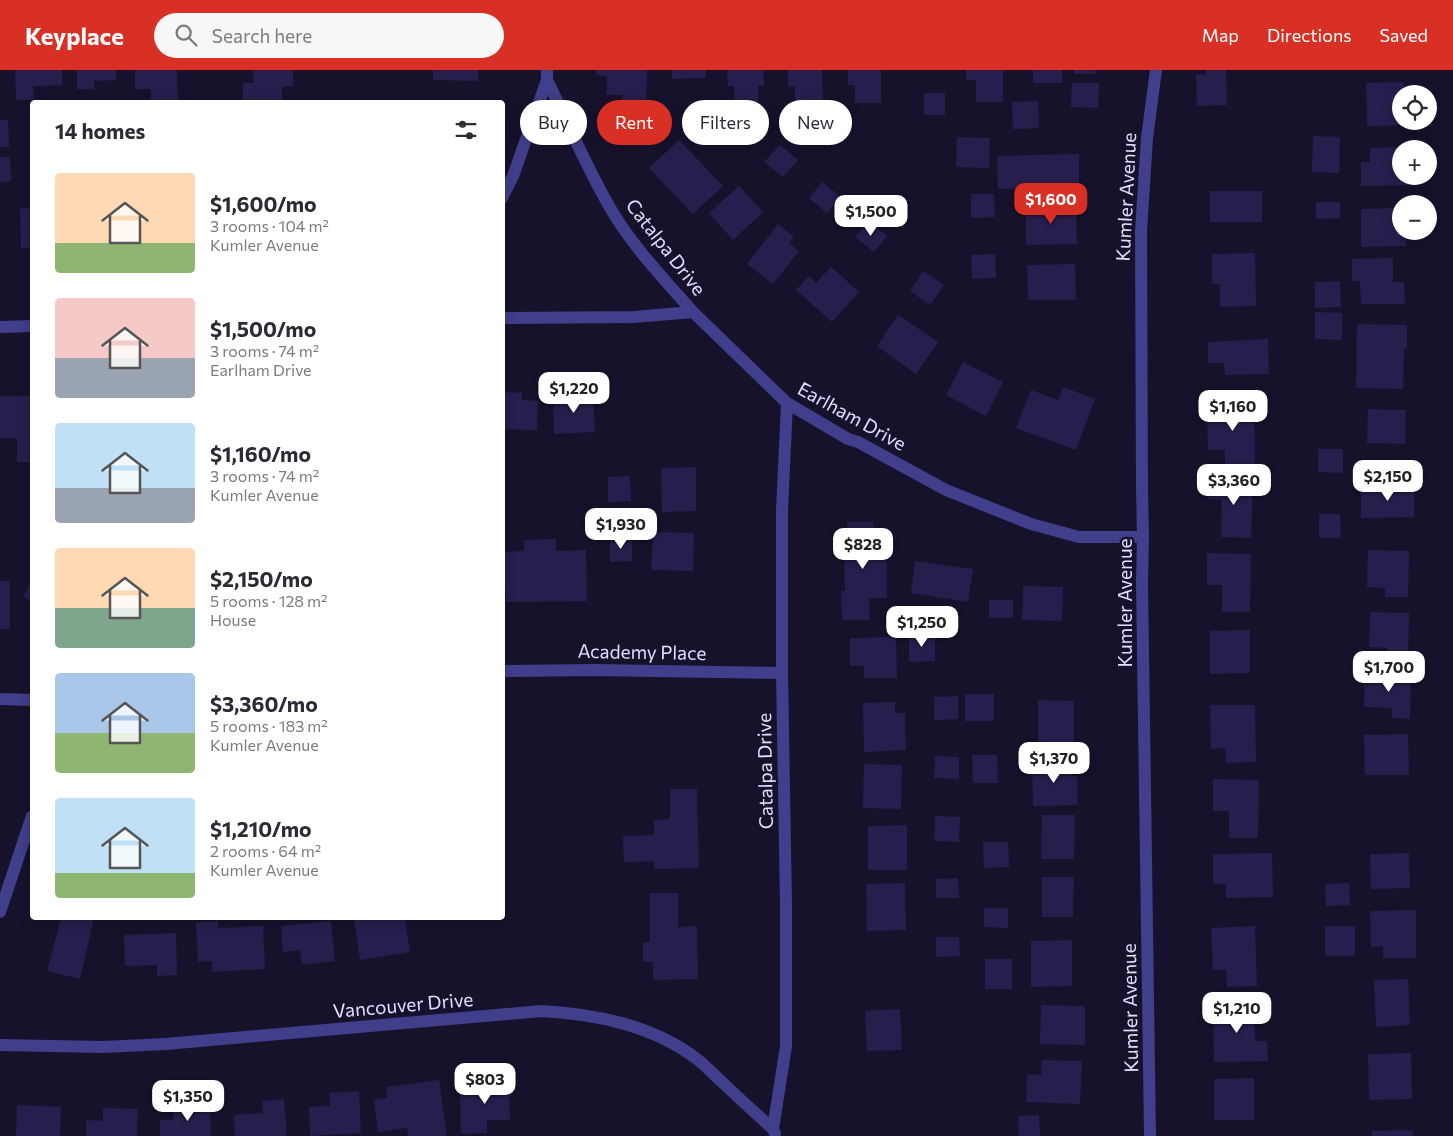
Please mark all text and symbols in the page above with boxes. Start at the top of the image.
search box [154,13,504,58]
text: Keyplace [25,21,124,50]
icon: search [172,21,200,49]
text: Search here [212,24,312,47]
text: Map [1202,24,1239,46]
text: Directions [1267,24,1351,46]
text: Saved [1379,24,1428,46]
map controls [1392,85,1437,240]
button: locate [1392,85,1437,130]
chip: Buy [520,100,587,145]
chip: Rent [597,100,672,145]
chip: Filters [682,100,769,145]
chip: New [779,100,852,145]
icon: filters [452,116,480,144]
text: 14 homes [55,118,145,143]
street label: Kumler Avenue [1111,132,1140,262]
button: + [1392,140,1437,185]
pin: $1,600 [1010,182,1092,225]
text: $1,600 [1025,189,1077,208]
text: $1,600/mo [210,191,317,216]
icon: home [95,193,155,253]
street label: Catalpa Drive [622,194,711,300]
pin: $1,500 [830,194,912,237]
button: − [1392,195,1437,240]
text: $1,500 [845,201,897,220]
text: 3 rooms · 104 m² [210,216,329,235]
text: Kumler Avenue [210,235,319,254]
text: $1,500/mo [210,316,316,341]
icon: home [95,318,155,378]
text: 3 rooms · 74 m² [210,341,319,360]
text: Earlham Drive [210,360,312,379]
pin: $1,220 [533,372,615,414]
street label: Earlham Drive [794,376,911,455]
text: $1,220 [549,378,599,397]
pin: $1,160 [1192,390,1274,432]
text: $1,160 [1210,396,1257,415]
text: $1,160/mo [210,441,311,466]
icon: home [95,443,155,503]
pin: $2,150 [1347,460,1429,502]
pin: $3,360 [1193,464,1275,506]
text: 3 rooms · 74 m² [210,466,319,485]
text: $2,150 [1364,466,1412,485]
text: $3,360 [1208,470,1260,489]
text: Kumler Avenue [210,485,319,504]
pin: $1,930 [580,508,662,550]
text: $1,930 [596,514,646,533]
pin: $828 [833,528,893,570]
text: $828 [844,534,882,553]
street label: Kumler Avenue [1113,538,1136,668]
text: $2,150/mo [210,566,313,591]
icon: home [95,568,155,628]
text: 5 rooms · 128 m² [210,591,327,610]
pin: $1,250 [881,606,963,648]
text: House [210,610,256,629]
text: $1,250 [897,612,947,631]
street label: Academy Place [577,639,707,664]
pin: $1,700 [1348,650,1430,693]
text: $1,700 [1364,657,1414,676]
text: $3,360/mo [210,691,318,716]
icon: home [95,693,155,753]
street label: Catalpa Drive [752,713,777,829]
text: 5 rooms · 183 m² [210,716,328,735]
text: Kumler Avenue [210,735,319,754]
pin: $1,370 [1013,742,1095,784]
text: $1,370 [1030,748,1078,767]
text: $1,210/mo [210,816,312,841]
icon: home [95,818,155,878]
text: 2 rooms · 64 m² [210,841,321,860]
text: Kumler Avenue [210,860,319,879]
street label: Kumler Avenue [1117,943,1142,1073]
street label: Vancouver Drive [332,987,474,1022]
pin: $1,210 [1196,992,1278,1034]
text: $1,210 [1213,998,1261,1017]
pin: $803 [455,1062,515,1105]
text: $803 [466,1069,504,1088]
pin: $1,350 [147,1080,229,1122]
text: $1,350 [163,1086,213,1105]

